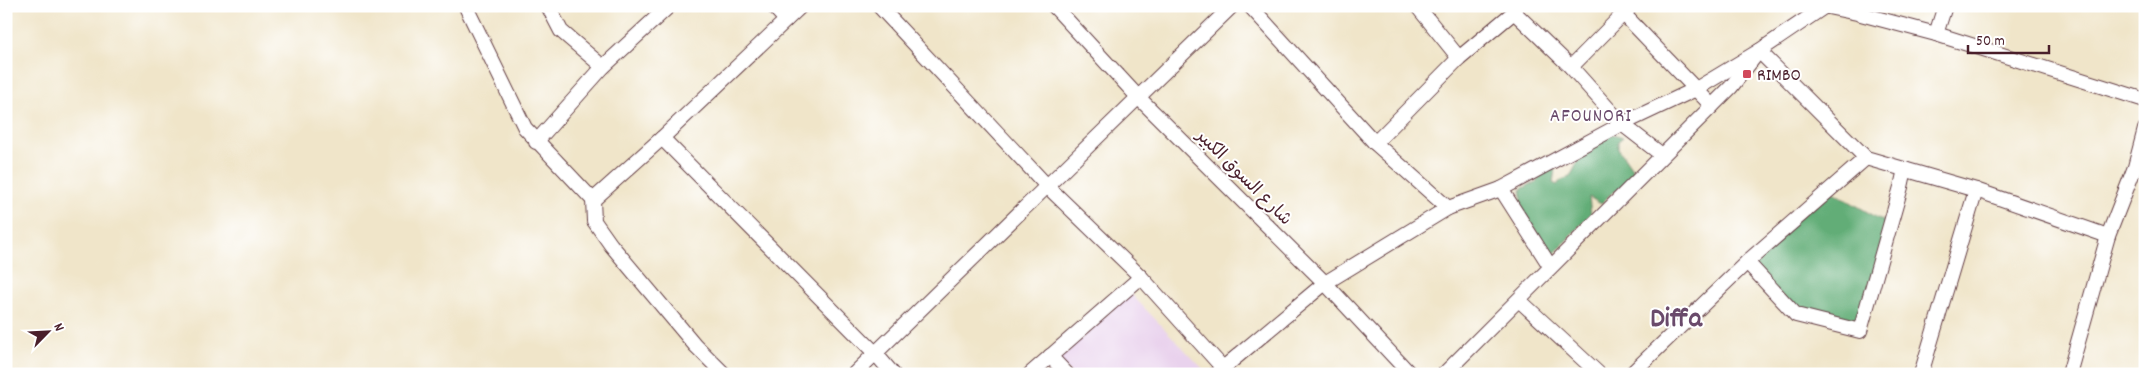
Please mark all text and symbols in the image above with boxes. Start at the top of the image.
scale bar [1968,22,2050,54]
text: 50 m [1976,31,2005,53]
place label: RIMBO [1757,64,1801,89]
marker: RIMBO [1741,68,1753,80]
district label: AFOUNORI [1550,104,1632,131]
street label: شارع السوق الكبير [1188,124,1297,232]
district label: Diffa [1650,301,1703,341]
north arrow [22,308,72,358]
text: N [48,320,69,335]

